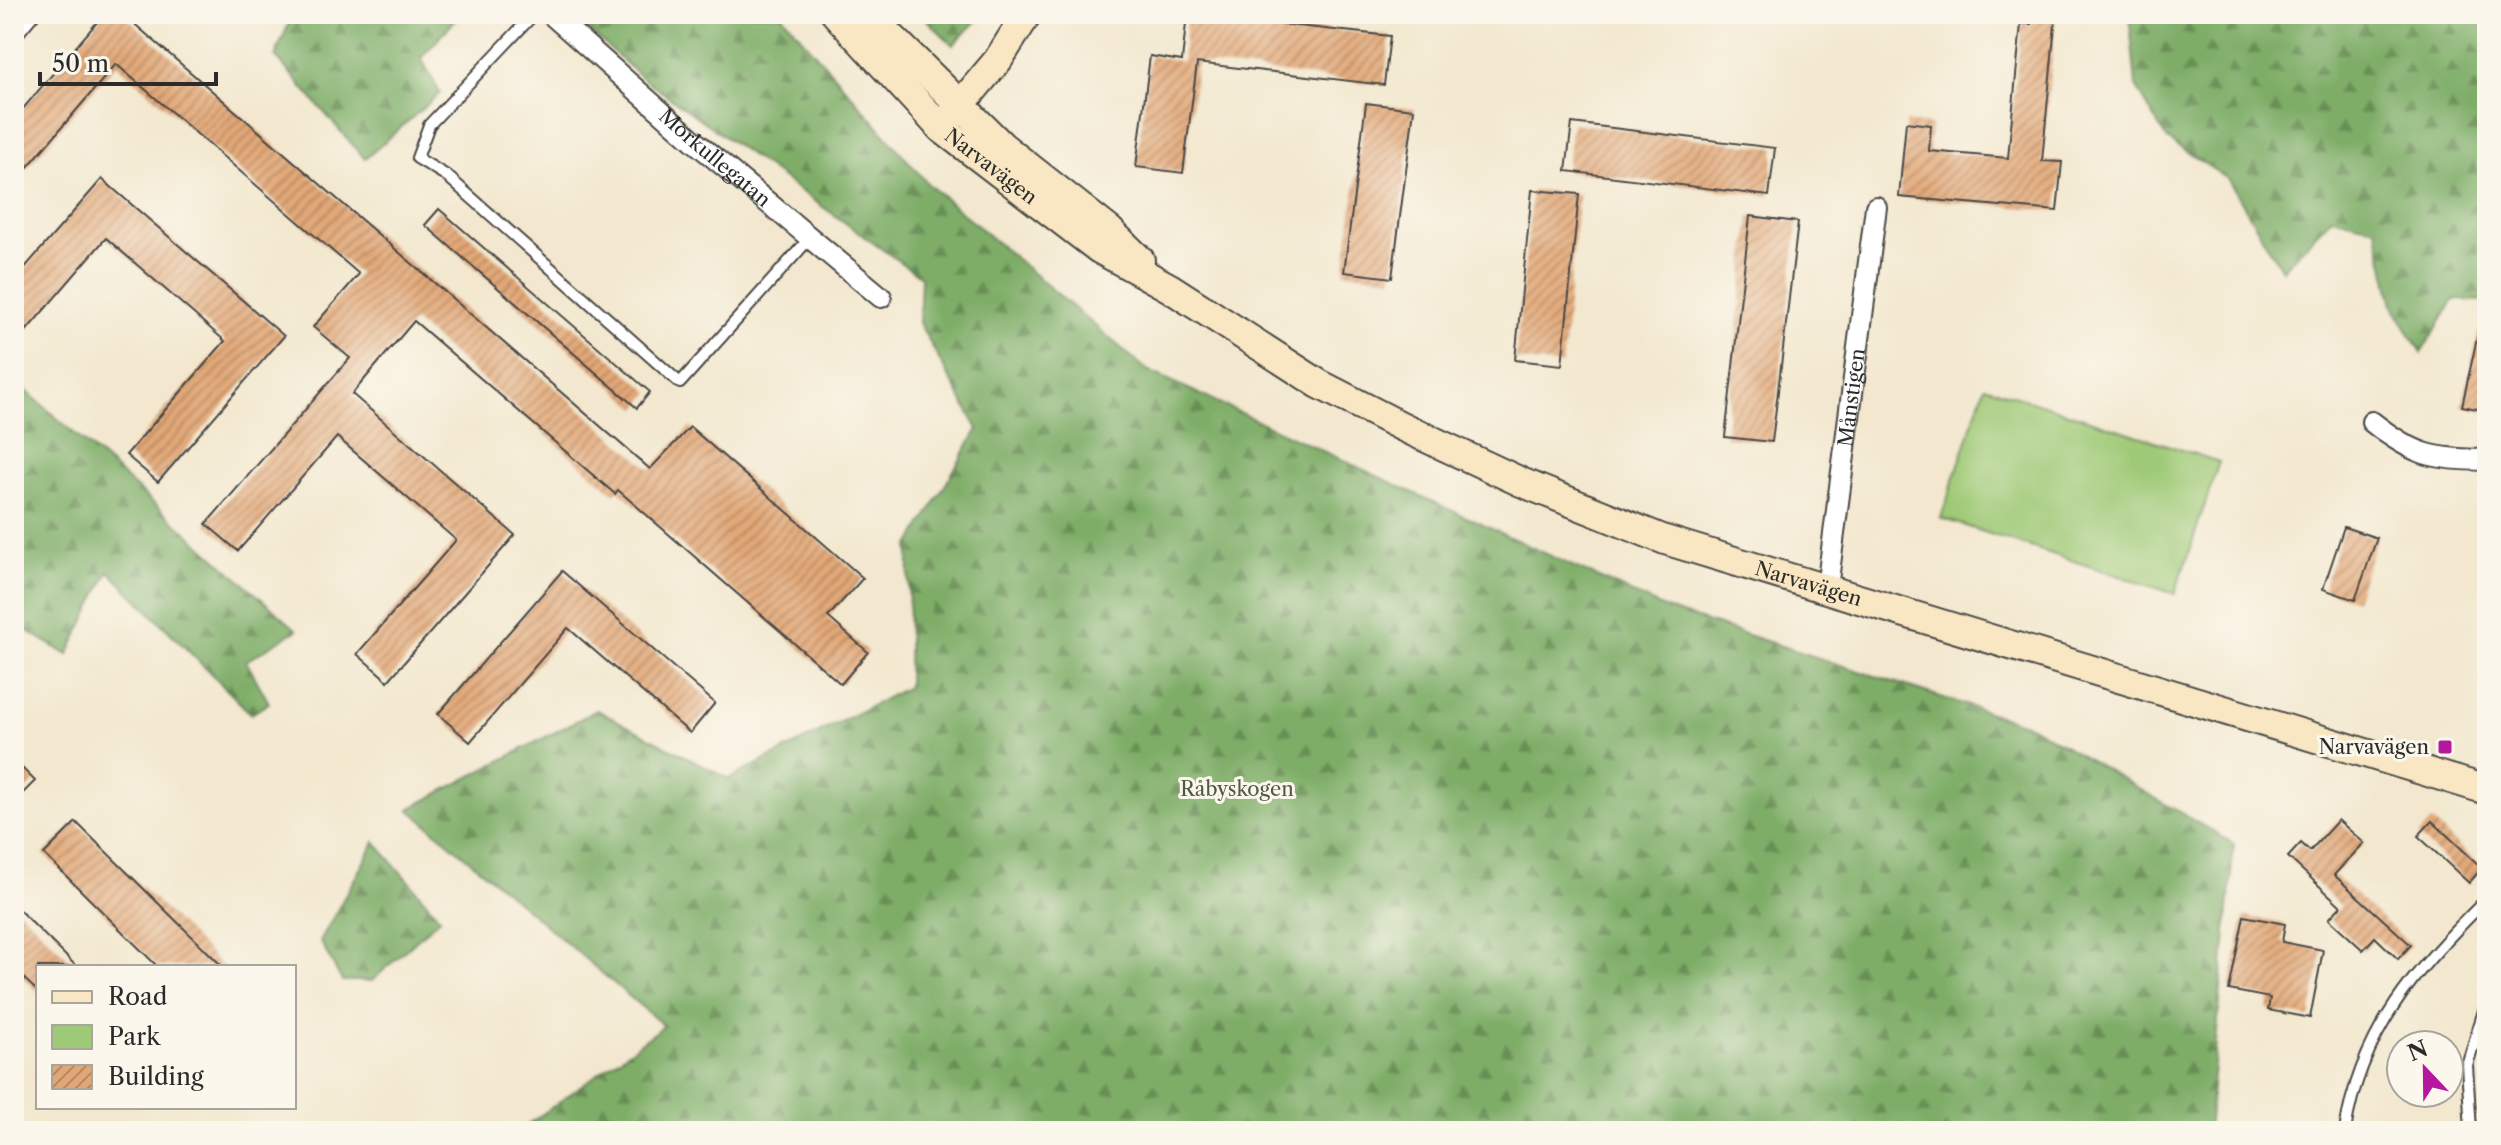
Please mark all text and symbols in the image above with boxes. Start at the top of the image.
scale bar [40,36,216,86]
text: 50 m [52,49,109,78]
street label: Morkullegatan [654,104,776,212]
street label: Narvavägen [940,123,1042,210]
street label: Månstigen [1833,346,1870,448]
street label: Narvavägen [1752,556,1865,611]
place label: Narvavägen [2319,735,2429,759]
marker: Narvavägen [2436,738,2454,756]
park label: Råbyskogen [1180,777,1294,801]
legend [36,965,296,1109]
text: Road [108,982,168,1011]
text: Park [108,1022,161,1051]
north arrow [2385,1029,2465,1109]
text: N [2404,1035,2432,1067]
text: Building [108,1062,204,1091]

